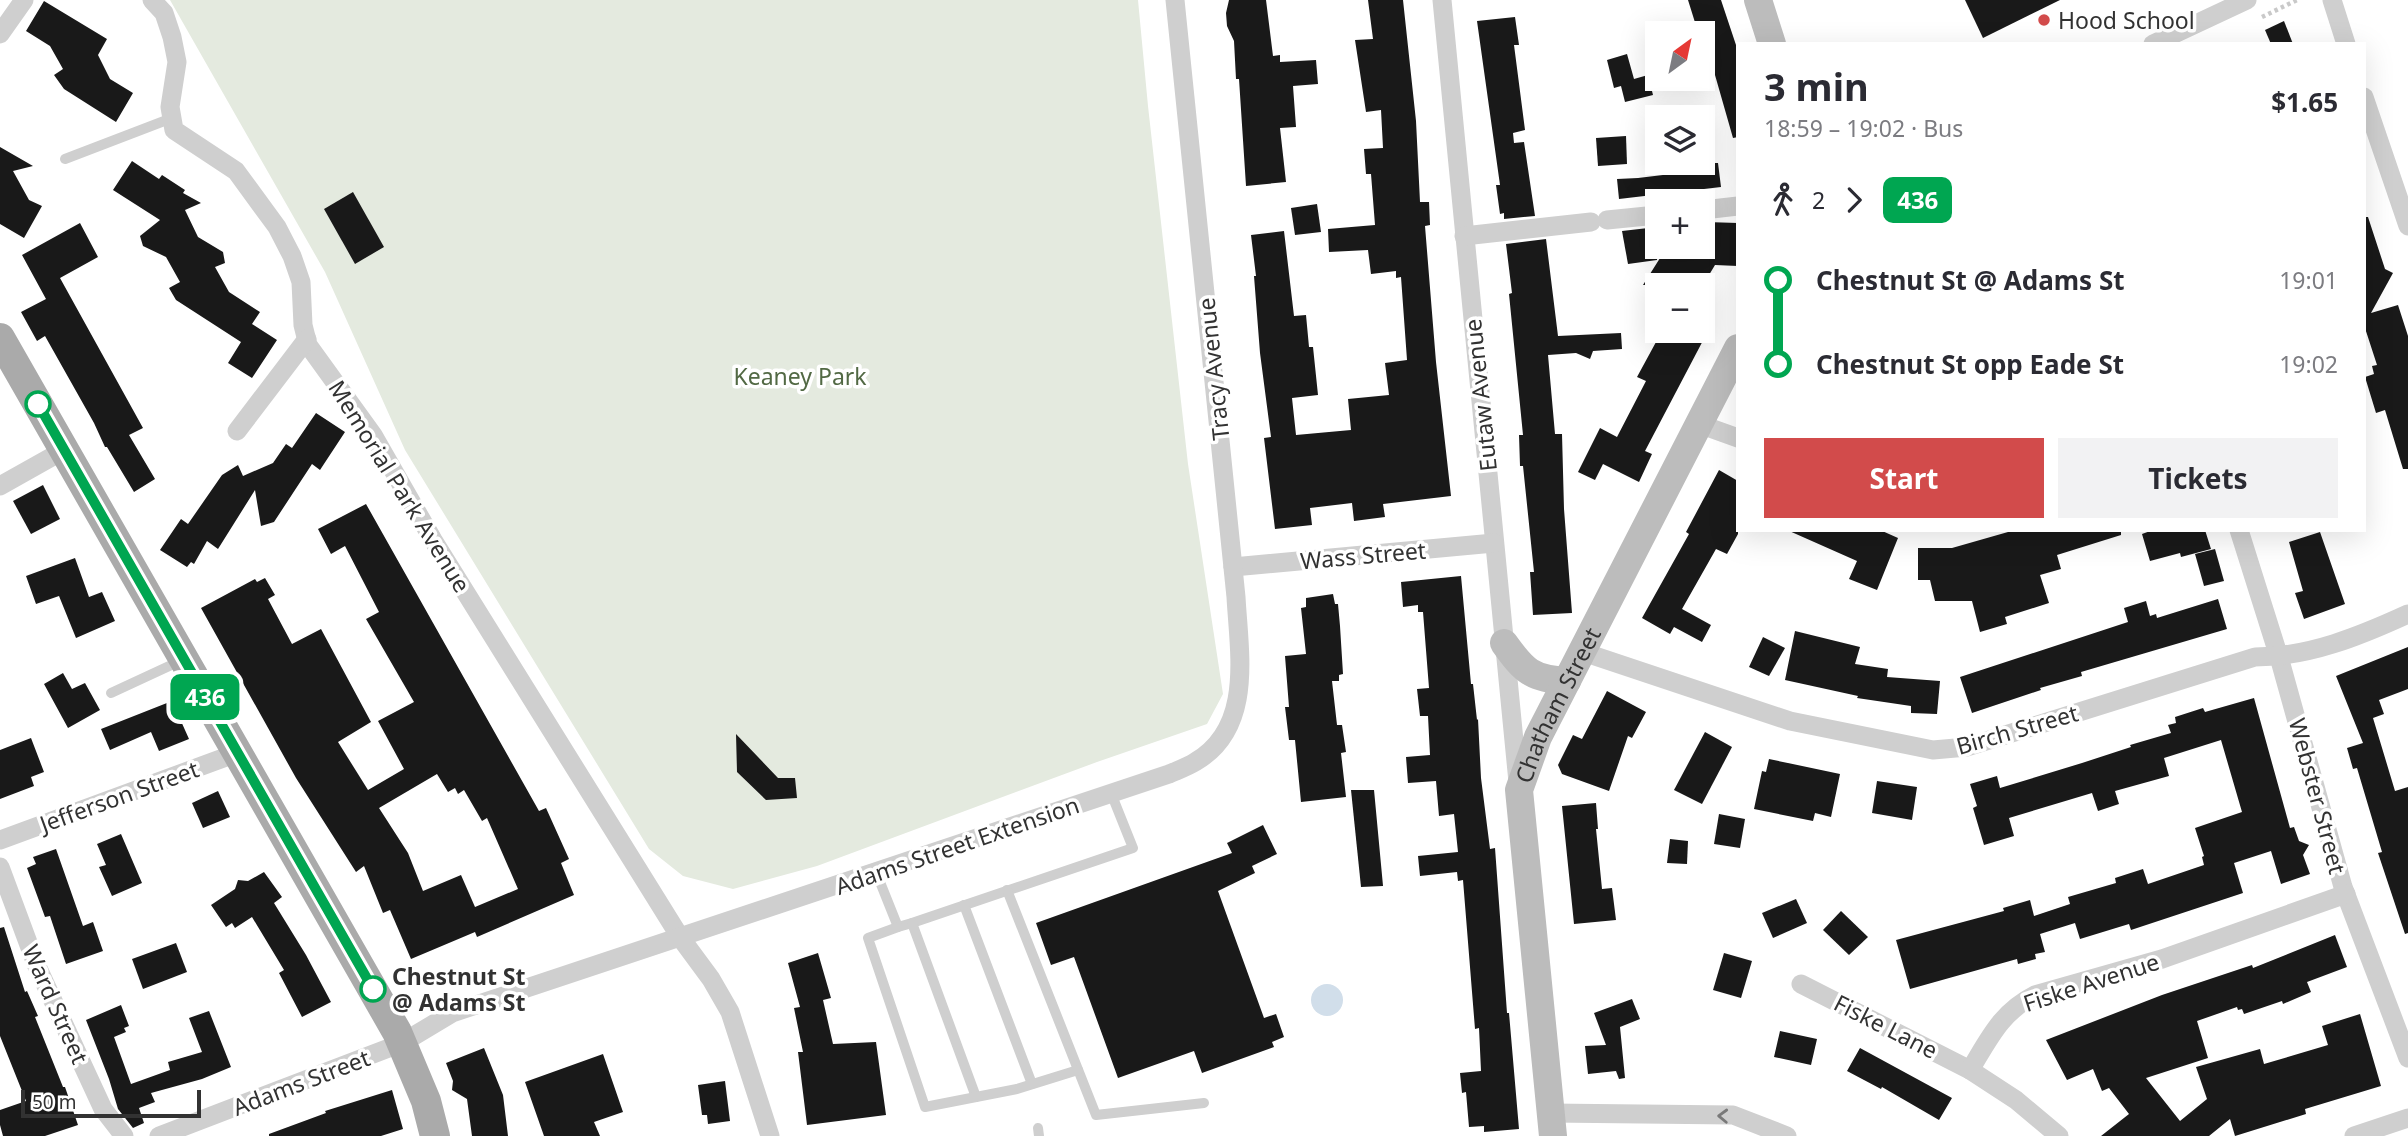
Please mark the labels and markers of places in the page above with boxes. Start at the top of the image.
place label: Hood School [2058,4,2195,36]
marker: Hood School [2036,12,2052,28]
unlabelled marker [25,391,51,417]
place label: Chestnut St @ Adams St [392,960,526,1018]
marker: Chestnut St @ Adams St [360,976,386,1002]

